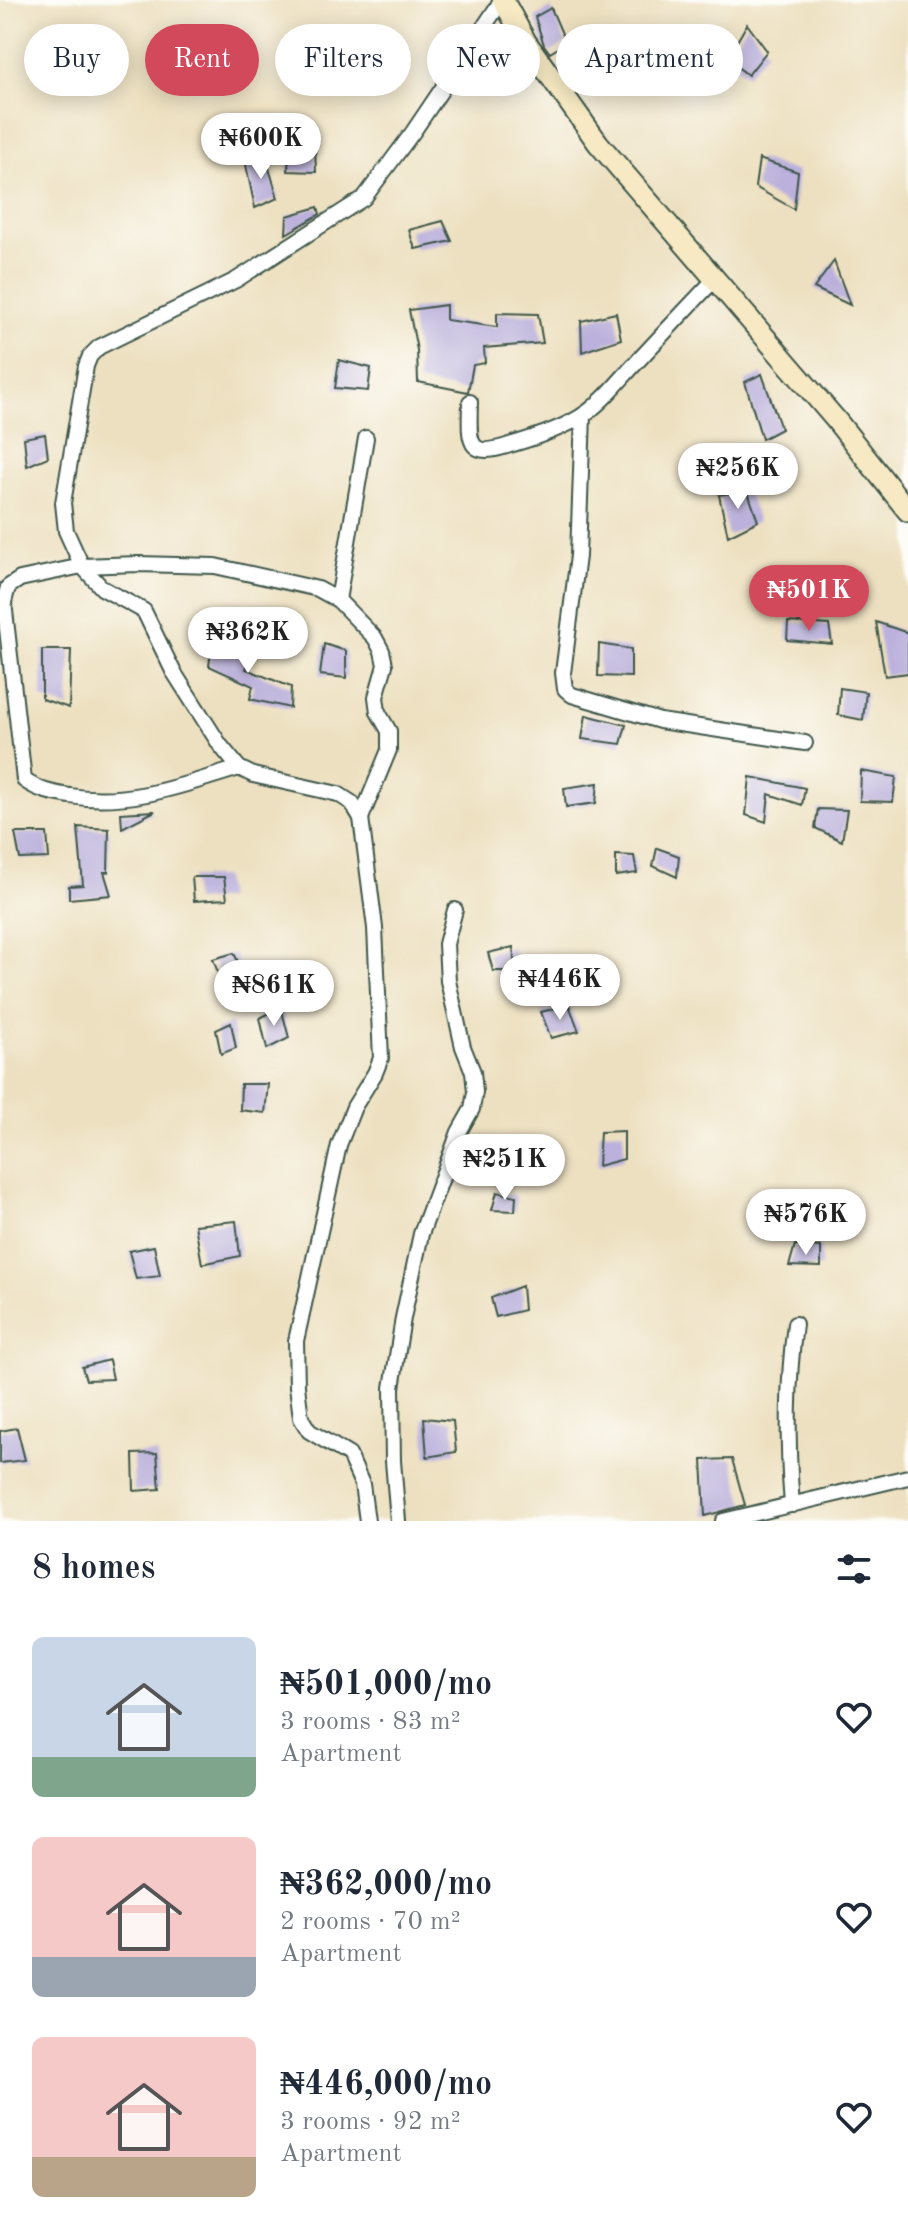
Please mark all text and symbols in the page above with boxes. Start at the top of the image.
chip: Buy [24,24,129,96]
chip: Rent [145,24,259,96]
chip: Filters [275,24,411,96]
chip: New [427,24,540,96]
chip: Apartment [556,24,743,96]
pin: ₦600K [205,113,317,181]
text: ₦600K [219,126,303,152]
pin: ₦256K [682,443,794,511]
text: ₦256K [696,456,780,482]
pin: ₦501K [753,565,865,633]
text: ₦501K [767,578,851,604]
pin: ₦362K [192,607,304,675]
text: ₦362K [206,620,290,646]
pin: ₦446K [504,954,616,1022]
pin: ₦861K [218,960,330,1028]
text: ₦446K [518,967,602,993]
text: ₦861K [232,973,316,999]
pin: ₦251K [449,1134,561,1202]
text: ₦251K [463,1147,547,1173]
pin: ₦576K [750,1189,862,1257]
text: ₦576K [764,1202,848,1228]
icon: filters [832,1547,876,1591]
text: 8 homes [32,1552,155,1586]
text: ₦501,000/mo [280,1668,492,1702]
icon: home [96,1669,192,1765]
icon: heart [832,1695,876,1739]
text: 3 rooms · 83 m² [280,1709,461,1735]
text: Apartment [280,1741,402,1767]
text: ₦362,000/mo [280,1868,492,1902]
icon: home [96,1869,192,1965]
icon: heart [832,1895,876,1939]
text: 2 rooms · 70 m² [280,1909,461,1935]
text: Apartment [280,1941,402,1967]
text: ₦446,000/mo [280,2068,492,2102]
icon: home [96,2069,192,2165]
icon: heart [832,2095,876,2139]
text: 3 rooms · 92 m² [280,2109,461,2135]
text: Apartment [280,2141,402,2167]

